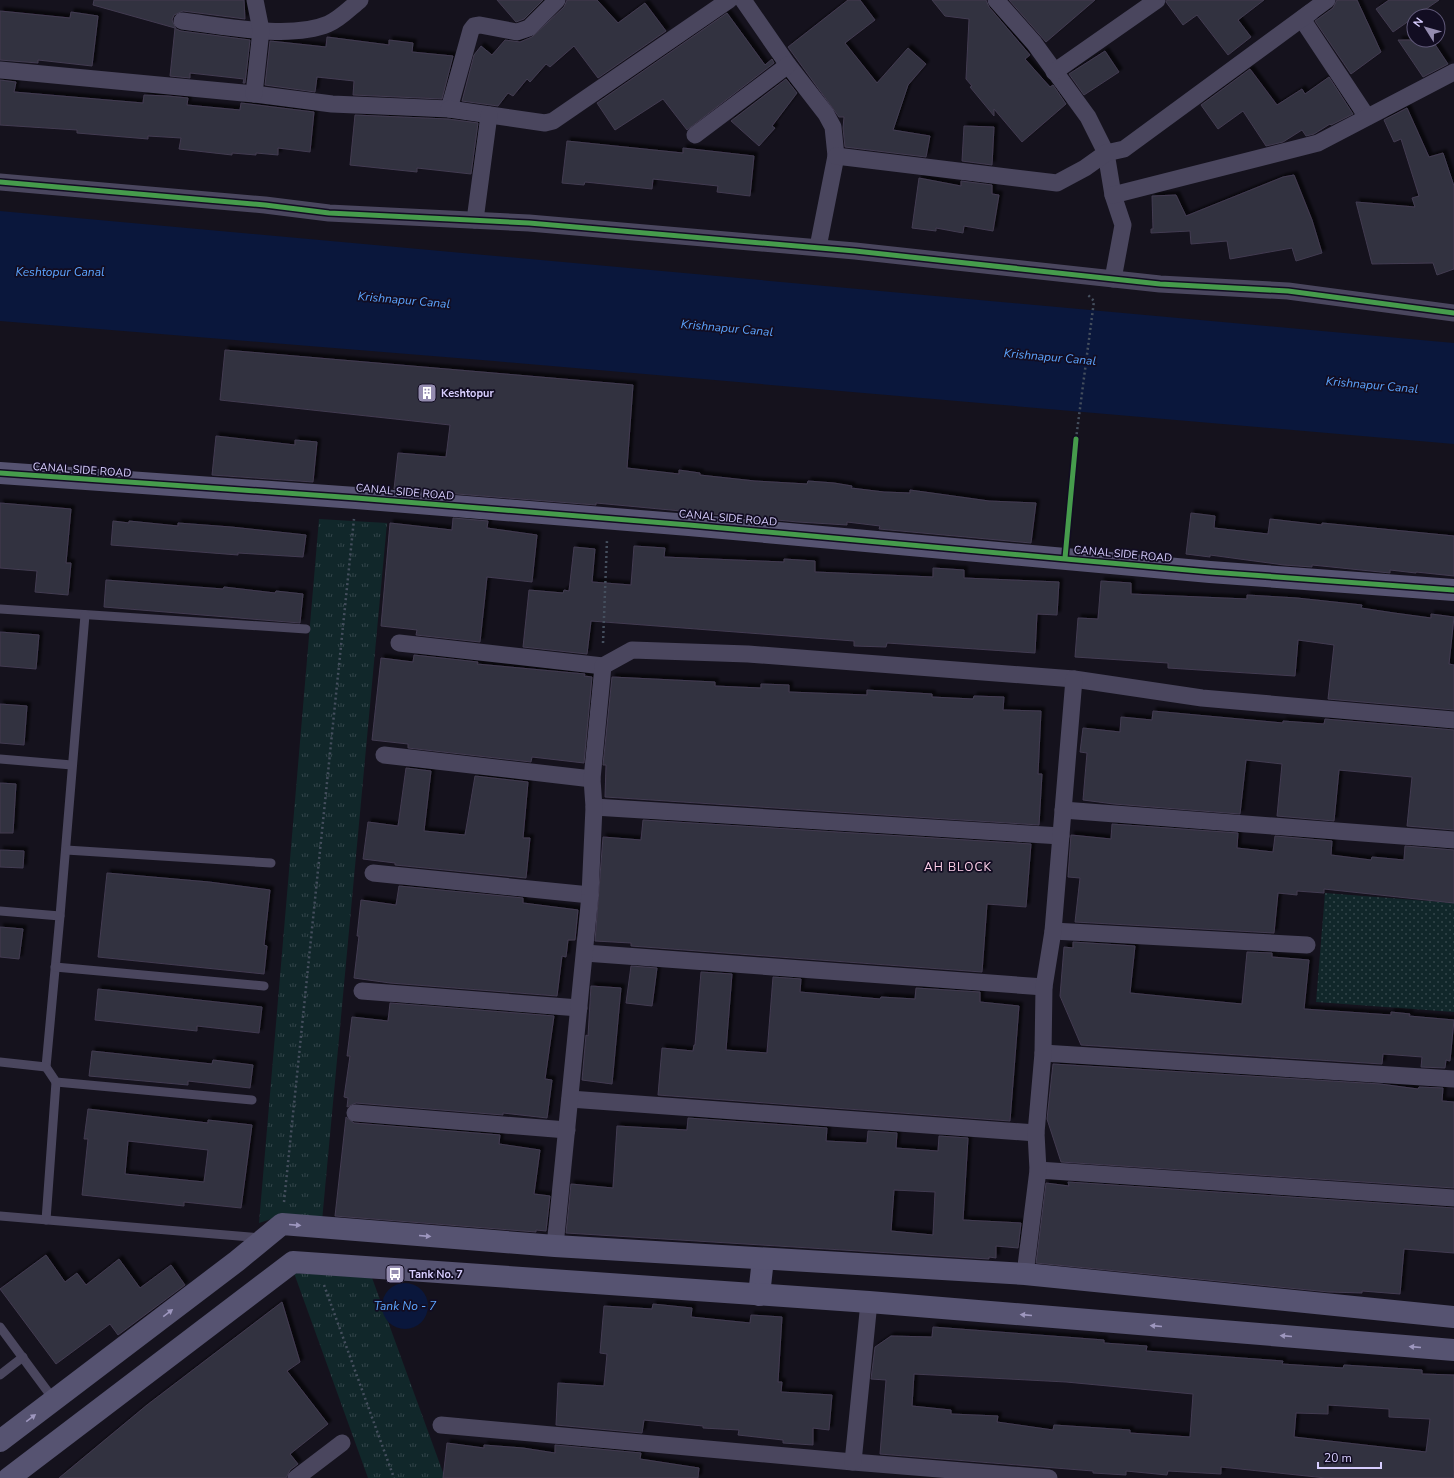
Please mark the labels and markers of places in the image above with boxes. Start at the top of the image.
building icon: Keshtopur [416,382,438,404]
place label: Keshtopur [441,386,494,401]
bus stop icon: Tank No. 7 [384,1263,406,1285]
place label: Tank No. 7 [409,1267,463,1282]

